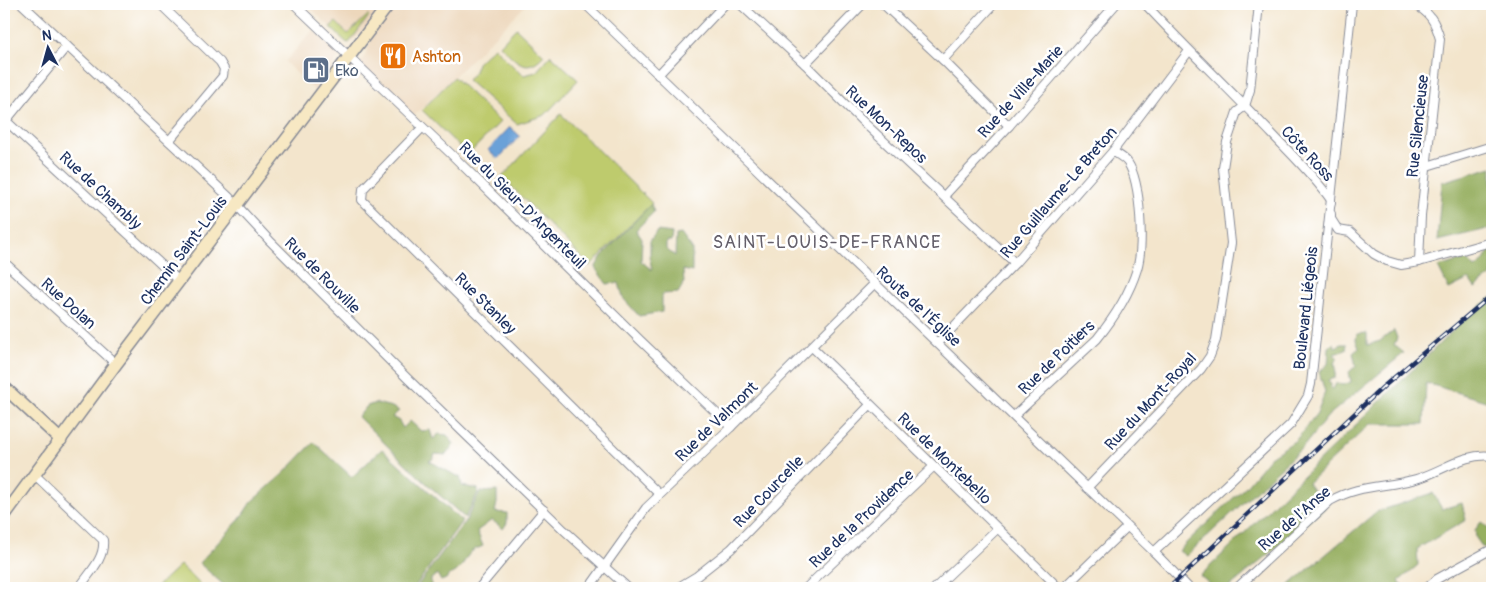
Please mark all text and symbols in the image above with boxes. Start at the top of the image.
north arrow [22,22,72,72]
text: N [41,27,52,45]
restaurant icon: Ashton [378,41,408,71]
street label: Rue de Ville-Marie [974,41,1068,142]
place label: Ashton [412,47,461,67]
fuel station icon: Eko [301,55,331,85]
place label: Eko [335,61,359,81]
street label: Rue Silencieuse [1403,74,1433,178]
street label: Rue Mon-Repos [841,82,932,168]
street label: Côte Ross [1277,122,1338,186]
street label: Rue Guillaume-Le Breton [996,123,1121,263]
street label: Rue du Sieur-D'Argenteuil [455,138,590,273]
street label: Rue de Chambly [55,147,146,234]
street label: Chemin Saint-Louis [136,192,231,309]
district label: SAINT-LOUIS-DE-FRANCE [713,231,941,254]
street label: Rue de Rouville [280,233,365,318]
street label: Boulevard Liégeois [1290,246,1322,371]
street label: Route de l'Église [872,262,965,351]
street label: Rue Stanley [450,269,520,339]
street label: Rue Dolan [37,274,100,334]
street label: Rue de Poitiers [1014,316,1099,399]
street label: Rue du Mont-Royal [1100,349,1201,455]
street label: Rue de Valmont [671,377,762,466]
street label: Rue de Montebello [893,409,996,509]
street label: Rue Courcelle [729,451,808,532]
street label: Rue de la Providence [805,465,918,572]
street label: Rue de l'Anse [1254,482,1335,556]

